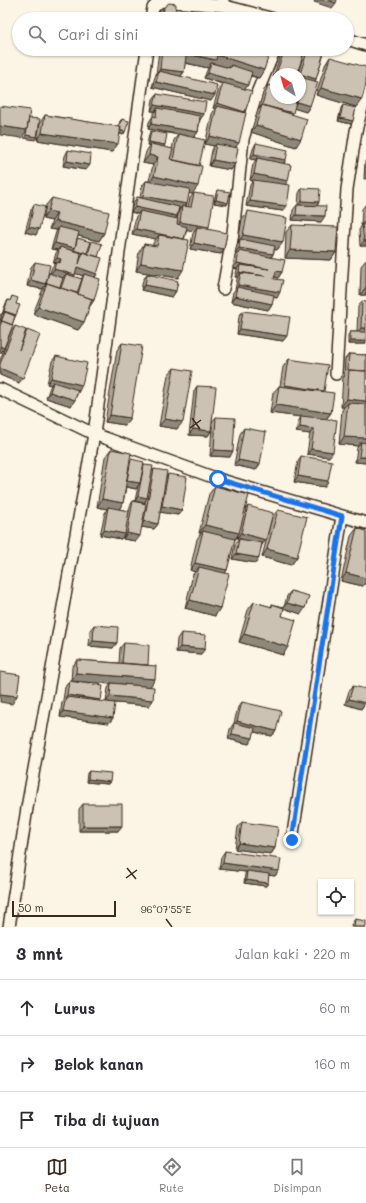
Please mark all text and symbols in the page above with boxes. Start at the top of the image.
search box [12,12,354,56]
icon: search [26,23,48,45]
text: Cari di sini [58,24,139,44]
north arrow [270,68,306,104]
route start [209,470,227,488]
route end [283,831,301,849]
map controls [318,879,354,915]
button: locate [318,879,354,915]
scale bar [12,899,116,918]
text: 50 m [18,900,44,915]
text: 96°07'55"E [141,902,192,916]
text: 3 mnt [16,942,63,964]
text: Jalan kaki · 220 m [235,945,350,962]
icon: ahead [16,997,38,1019]
text: Lurus [54,998,95,1018]
text: 60 m [320,999,350,1016]
icon: right [16,1053,38,1075]
text: Belok kanan [54,1054,143,1074]
text: 160 m [314,1055,350,1072]
icon: arrive [16,1109,38,1131]
text: Tiba di tujuan [54,1110,159,1130]
tab: Peta [45,1156,70,1195]
tab: Rute [159,1156,184,1195]
tab: Disimpan [273,1156,321,1195]

